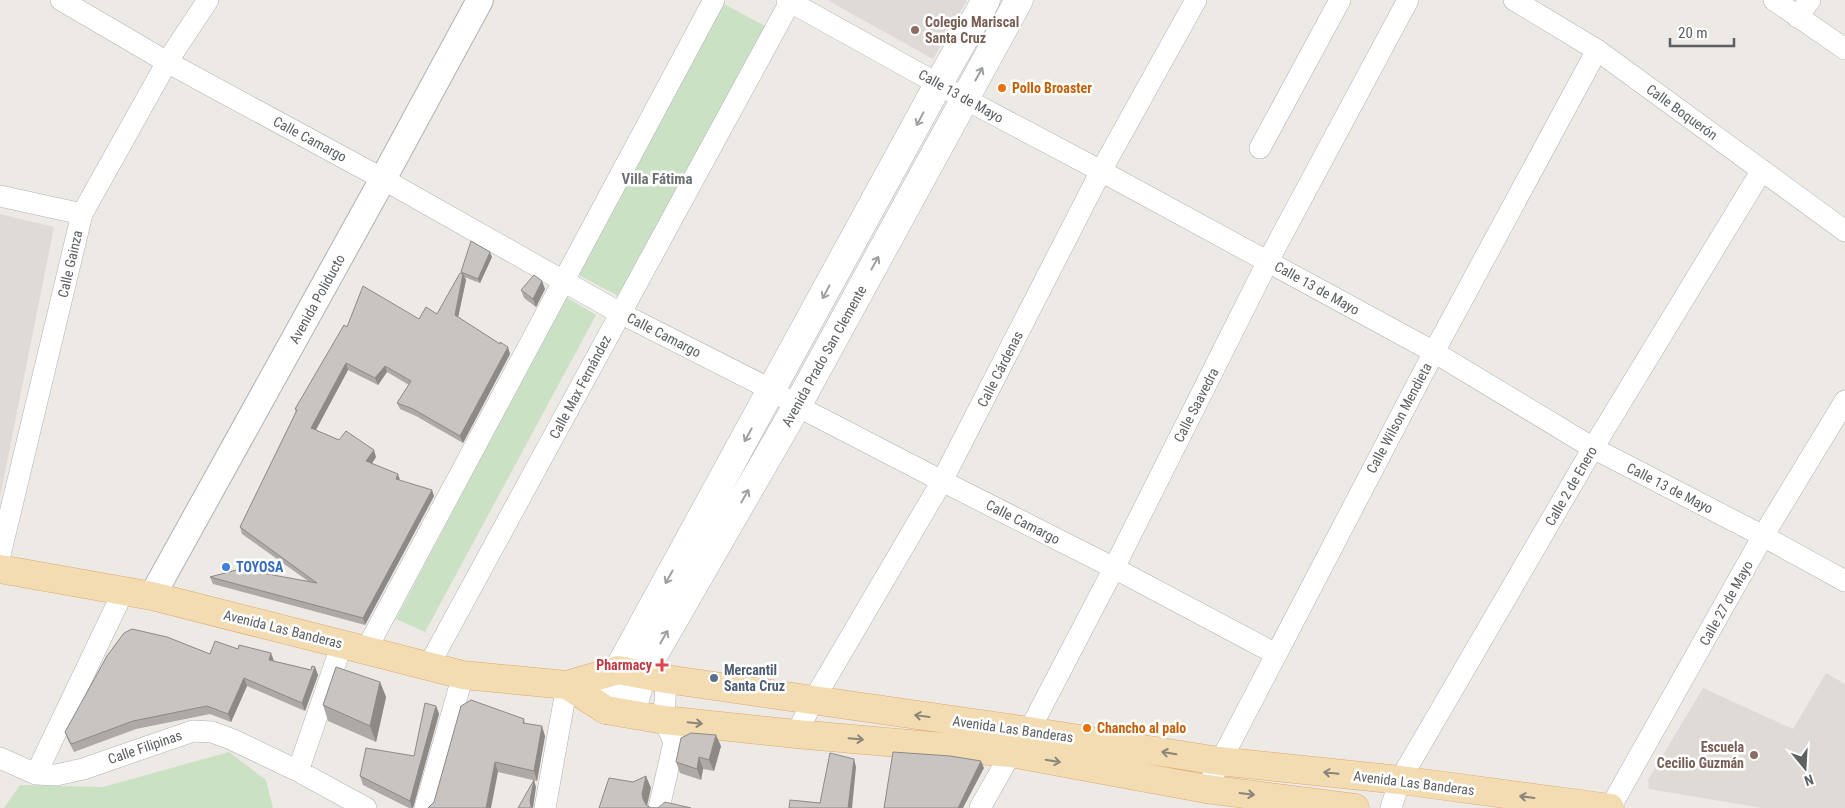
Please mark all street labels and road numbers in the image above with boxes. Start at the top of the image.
street label: Calle 13 de Mayo [916,66,1006,126]
street label: Calle Boquerón [1643,81,1721,143]
street label: Calle Camargo [271,113,349,165]
street label: Calle Gainza [54,229,86,299]
street label: Avenida Poliducto [286,252,348,346]
street label: Calle 13 de Mayo [1272,258,1362,318]
street label: Avenida Prado San Clemente [778,282,870,429]
street label: Calle Camargo [624,310,704,360]
street label: Calle Cárdenas [974,328,1026,410]
street label: Calle Max Fernández [546,333,614,441]
street label: Calle Wilson Mendieta [1363,360,1435,476]
street label: Calle Saavedra [1170,365,1222,445]
street label: Calle 2 de Enero [1542,443,1600,529]
street label: Calle 13 de Mayo [1624,459,1716,517]
street label: Calle Camargo [983,497,1063,547]
street label: Calle 27 de Mayo [1696,558,1756,648]
street label: Avenida Las Banderas [222,607,344,651]
street label: Avenida Las Banderas [952,713,1074,745]
street label: Calle Filipinas [106,727,184,767]
street label: Avenida Las Banderas [1353,768,1475,798]

